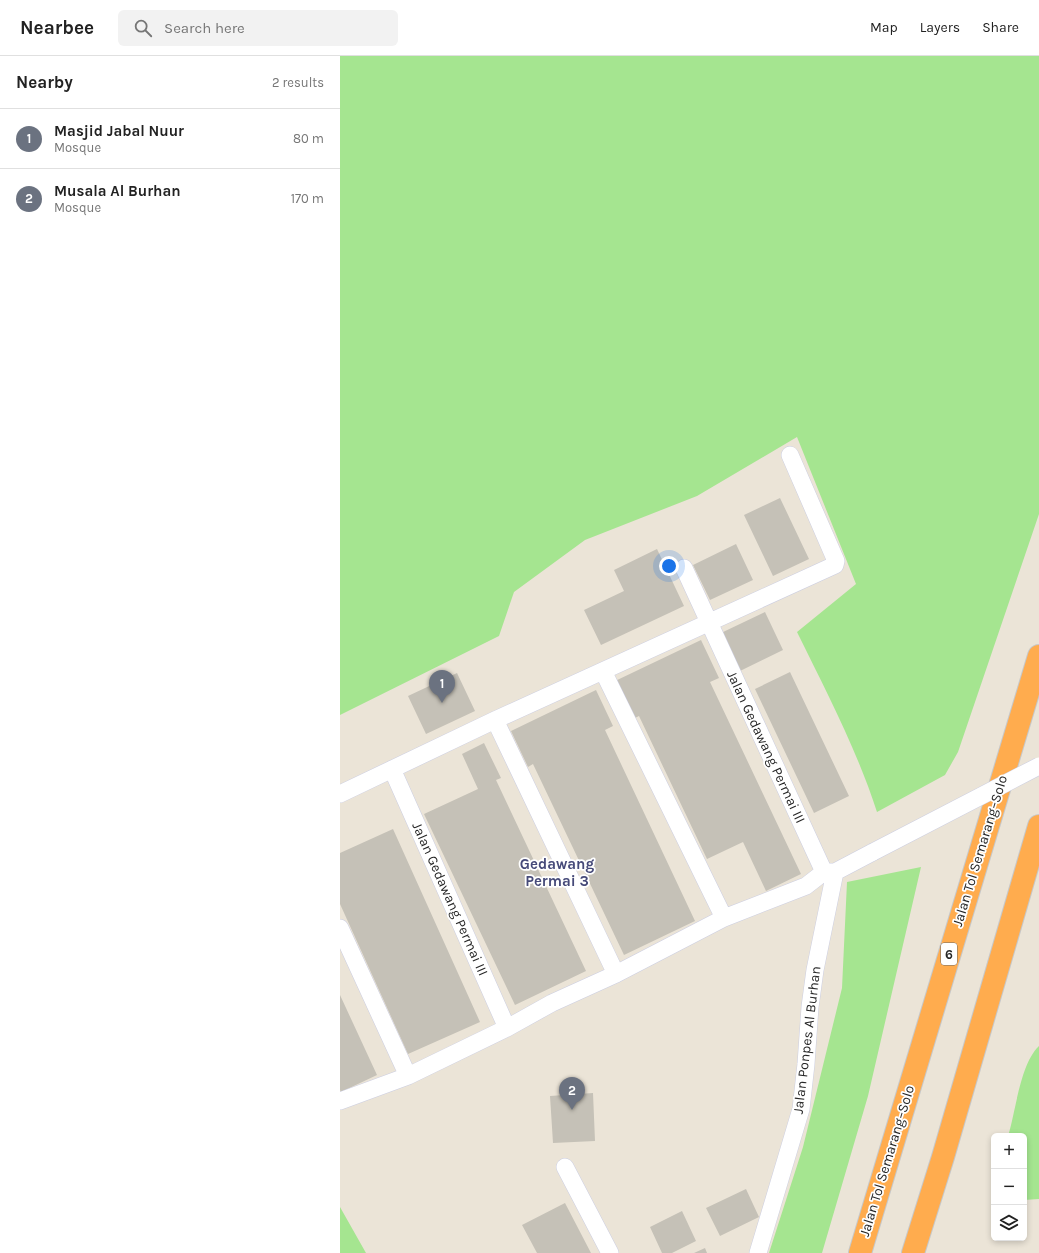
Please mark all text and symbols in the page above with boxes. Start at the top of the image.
search box [118,10,398,46]
text: Nearbee [20,17,94,39]
icon: search [132,17,154,39]
text: Search here [164,19,245,37]
text: Map [870,19,898,36]
text: Layers [920,19,960,36]
text: Share [982,19,1019,36]
text: Nearby [16,72,73,92]
text: 2 results [272,75,324,90]
text: Masjid Jabal Nuur [54,122,184,140]
text: 1 [27,131,31,146]
text: 80 m [293,131,324,146]
text: Mosque [54,140,101,155]
text: Musala Al Burhan [54,182,181,200]
text: 2 [25,191,33,206]
text: 170 m [291,191,324,206]
text: Mosque [54,200,101,215]
your location [659,556,679,576]
street label: Jalan Gedawang Permai III [723,668,809,826]
pin: 1 [429,670,455,703]
street label: Jalan Tol Semarang–Solo [949,773,1011,929]
street label: Jalan Gedawang Permai III [408,819,492,979]
district label: Gedawang Permai 3 [520,855,594,890]
road number: 6 [941,943,957,965]
street label: Jalan Ponpes Al Burhan [789,965,825,1115]
pin: 2 [559,1077,585,1110]
street label: Jalan Tol Semarang–Solo [856,1083,918,1239]
map controls [991,1133,1027,1241]
button: + [991,1133,1027,1169]
button: − [991,1169,1027,1205]
button: layers [991,1205,1027,1241]

